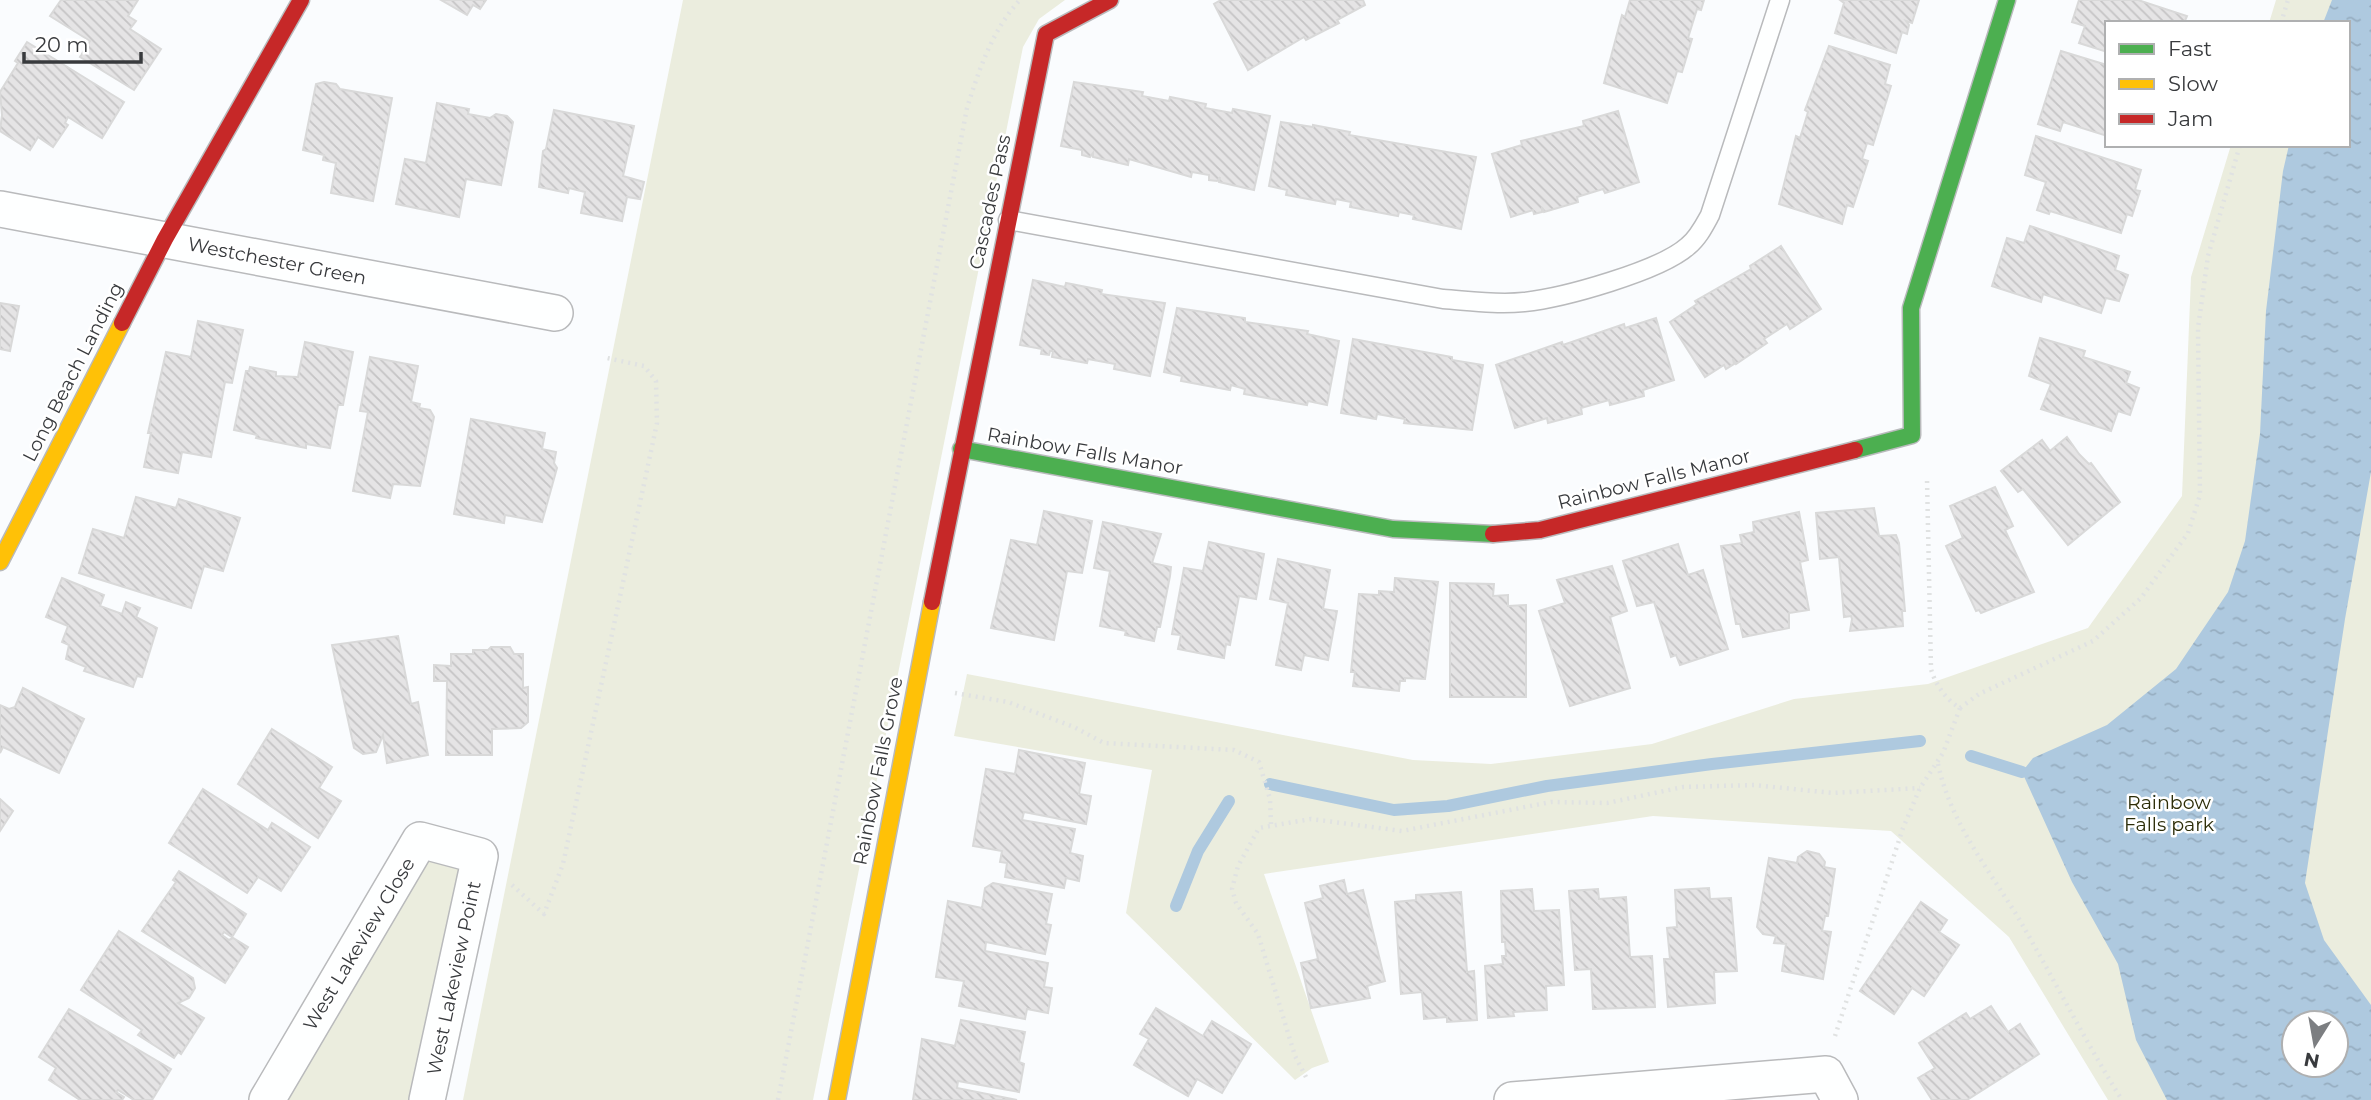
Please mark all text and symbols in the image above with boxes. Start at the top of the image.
scale bar [24,21,142,65]
legend [2105,21,2350,147]
text: 20 m [35,32,89,57]
text: Fast [2168,36,2212,61]
text: Slow [2168,71,2218,96]
text: Jam [2167,106,2213,131]
street label: Cascades Pass [964,132,1016,272]
street label: Westchester Green [186,232,368,290]
street label: Long Beach Landing [18,279,128,465]
street label: Rainbow Falls Manor [985,422,1185,480]
street label: Rainbow Falls Manor [1555,444,1753,514]
street label: Rainbow Falls Grove [848,675,908,867]
park label: Rainbow Falls park [2124,791,2215,836]
street label: West Lakeview Close [298,853,420,1035]
street label: West Lakeview Point [422,879,486,1077]
north arrow [2280,1009,2350,1079]
text: N [2302,1047,2322,1073]

